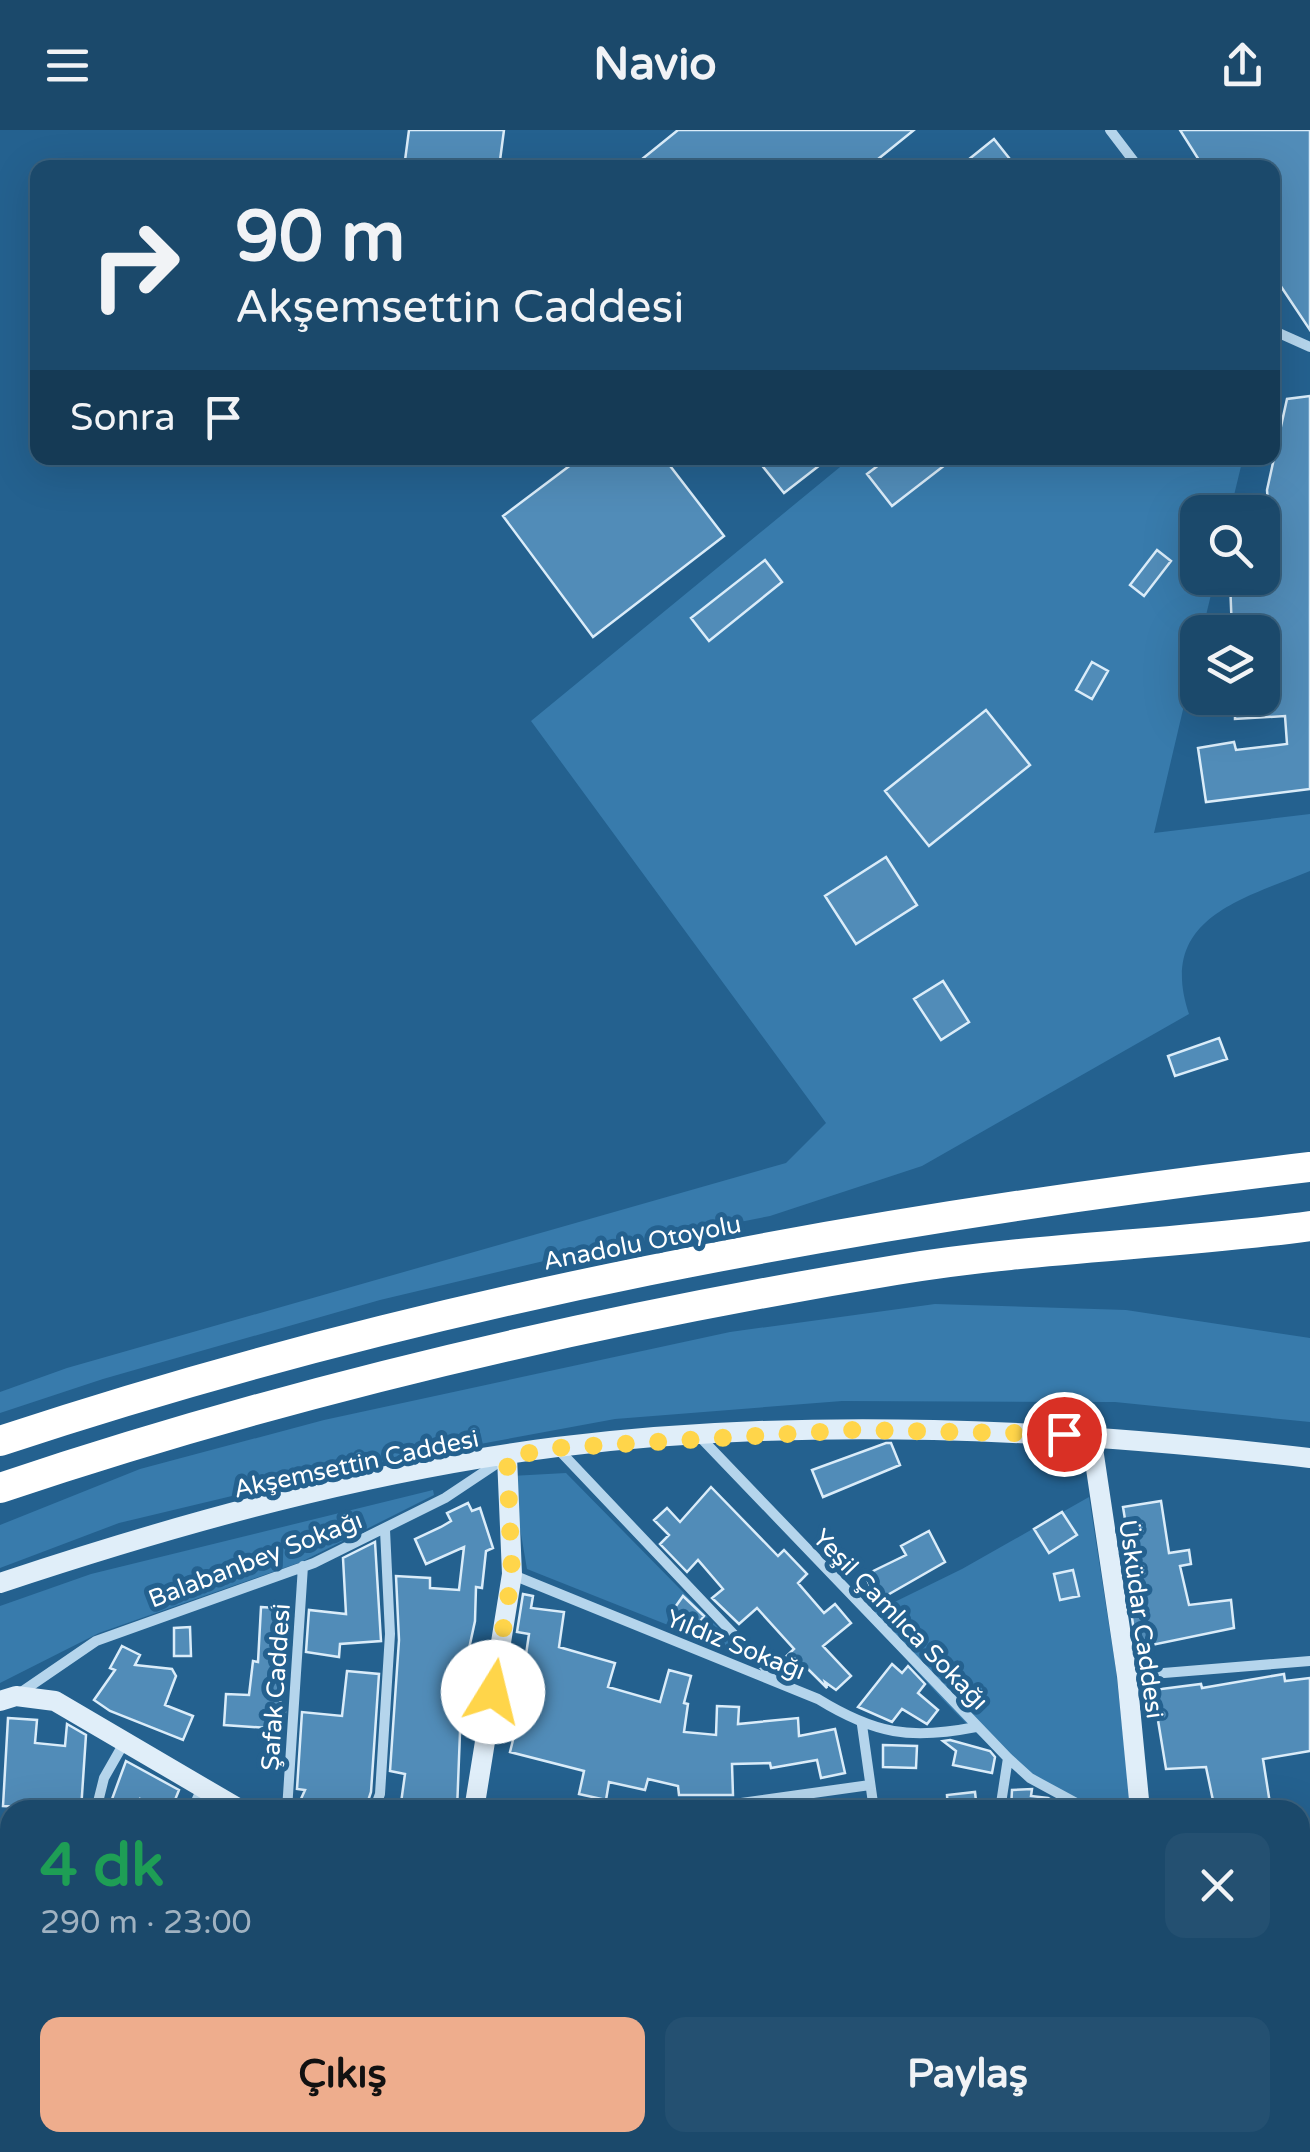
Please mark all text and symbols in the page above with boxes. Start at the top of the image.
icon: menu [40,38,95,93]
text: Navio [593,38,717,92]
icon: share [1215,38,1270,93]
text: 90 m [235,196,405,280]
icon: right [70,200,200,330]
text: Akşemsettin Caddesi [235,281,684,335]
icon: arrive [196,390,251,445]
text: Sonra [70,395,176,441]
map controls [1180,495,1280,715]
button: search [1180,495,1280,595]
button: layers [1180,615,1280,715]
street label: Anadolu Otoyolu [541,1209,744,1277]
pin [1022,1392,1107,1477]
icon: arrive [1037,1407,1092,1462]
street label: Akşemsettin Caddesi [231,1423,481,1505]
street label: Balabanbey Sokağı [144,1505,366,1615]
street label: Üsküdar Caddesi [1112,1518,1170,1721]
street label: Yeşil Çamlıca Sokağı [806,1523,994,1716]
street label: Şafak Caddesi [255,1602,297,1772]
street label: Yıldız Sokağı [662,1603,810,1686]
position arrow [441,1640,545,1744]
text: 4 dk [40,1830,164,1902]
button: close [1165,1833,1270,1938]
text: 290 m · 23:00 [40,1904,252,1942]
button: Çıkış [40,2017,645,2132]
button: Paylaş [665,2017,1270,2132]

